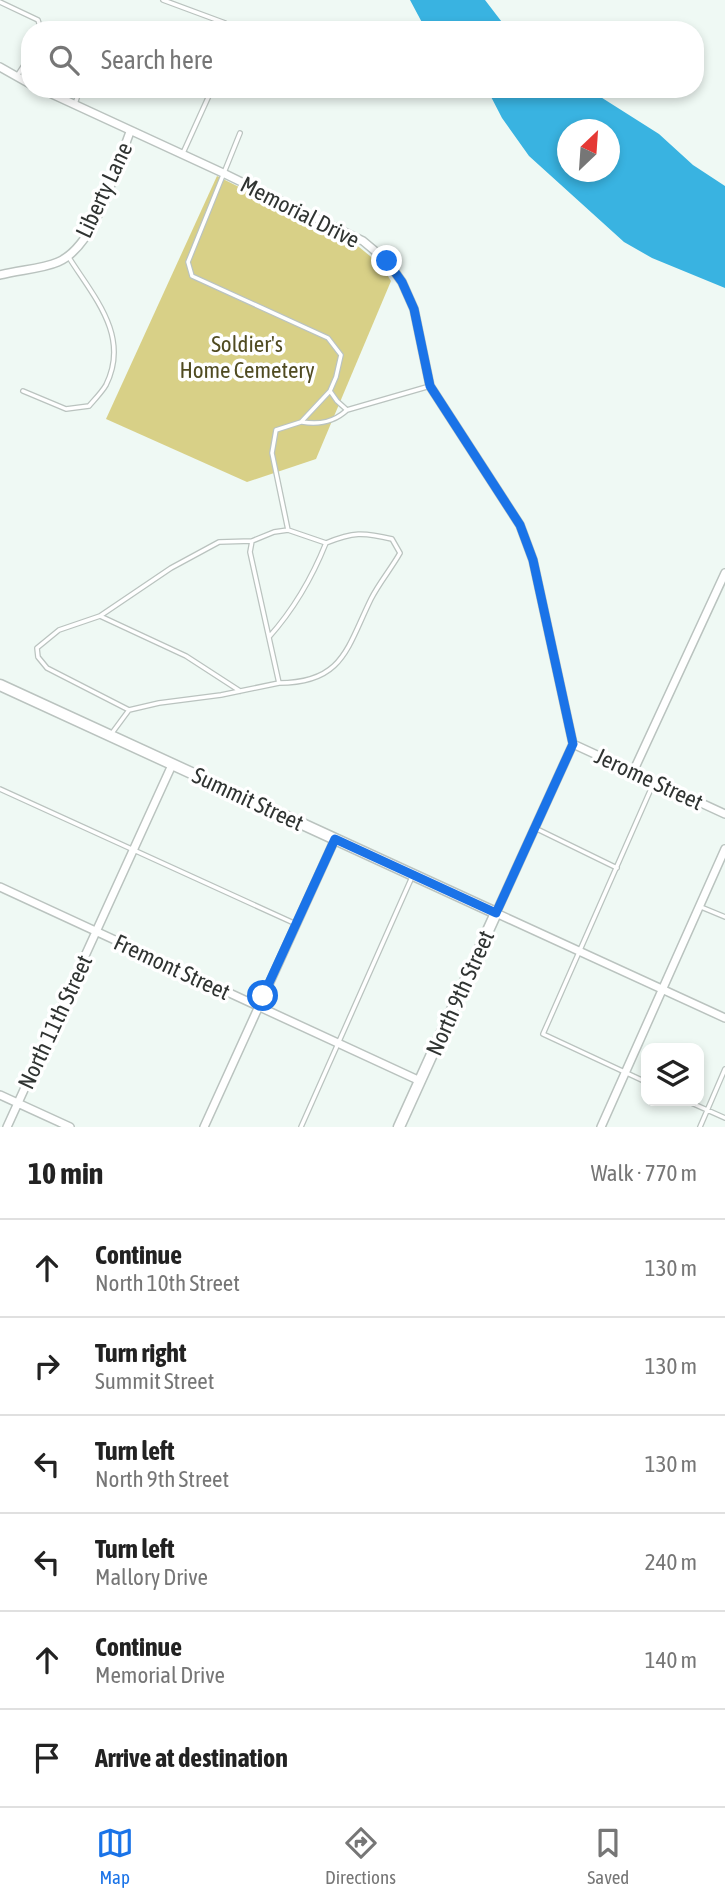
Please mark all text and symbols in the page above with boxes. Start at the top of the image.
search box [21,21,704,98]
icon: search [45,41,83,79]
text: Search here [101,45,213,75]
north arrow [557,119,620,182]
street label: Liberty Lane [71,138,137,242]
street label: Memorial Drive [236,171,364,253]
route end [371,245,402,276]
park label: Soldier's Home Cemetery [179,331,315,383]
street label: Jerome Street [591,743,707,815]
street label: Summit Street [188,762,308,836]
street label: North 9th Street [421,926,499,1060]
street label: Fremont Street [110,929,234,1005]
street label: North 11th Street [13,951,97,1093]
route start [247,980,278,1011]
map controls [641,1043,704,1106]
button: layers [641,1043,704,1106]
text: 10 min [28,1156,103,1190]
text: Walk · 770 m [591,1160,697,1186]
text: Continue [95,1240,182,1270]
icon: ahead [28,1249,66,1287]
text: 130 m [645,1255,697,1281]
text: North 10th Street [95,1270,240,1296]
text: Turn right [95,1338,186,1368]
icon: right [28,1347,66,1385]
text: 130 m [645,1353,697,1379]
text: Summit Street [95,1368,214,1394]
text: Turn left [95,1436,175,1466]
icon: left [28,1445,66,1483]
text: 130 m [645,1451,697,1477]
text: North 9th Street [95,1466,229,1492]
text: Turn left [95,1534,175,1564]
icon: left [28,1543,66,1581]
text: 240 m [645,1549,697,1575]
text: Mallory Drive [95,1564,208,1590]
text: Continue [95,1632,182,1662]
icon: ahead [28,1641,66,1679]
text: 140 m [645,1647,697,1673]
text: Memorial Drive [95,1662,225,1688]
icon: arrive [28,1739,66,1777]
text: Arrive at destination [95,1743,288,1773]
tab: Map [96,1824,134,1888]
tab: Directions [325,1824,396,1888]
tab: Saved [587,1824,629,1888]

